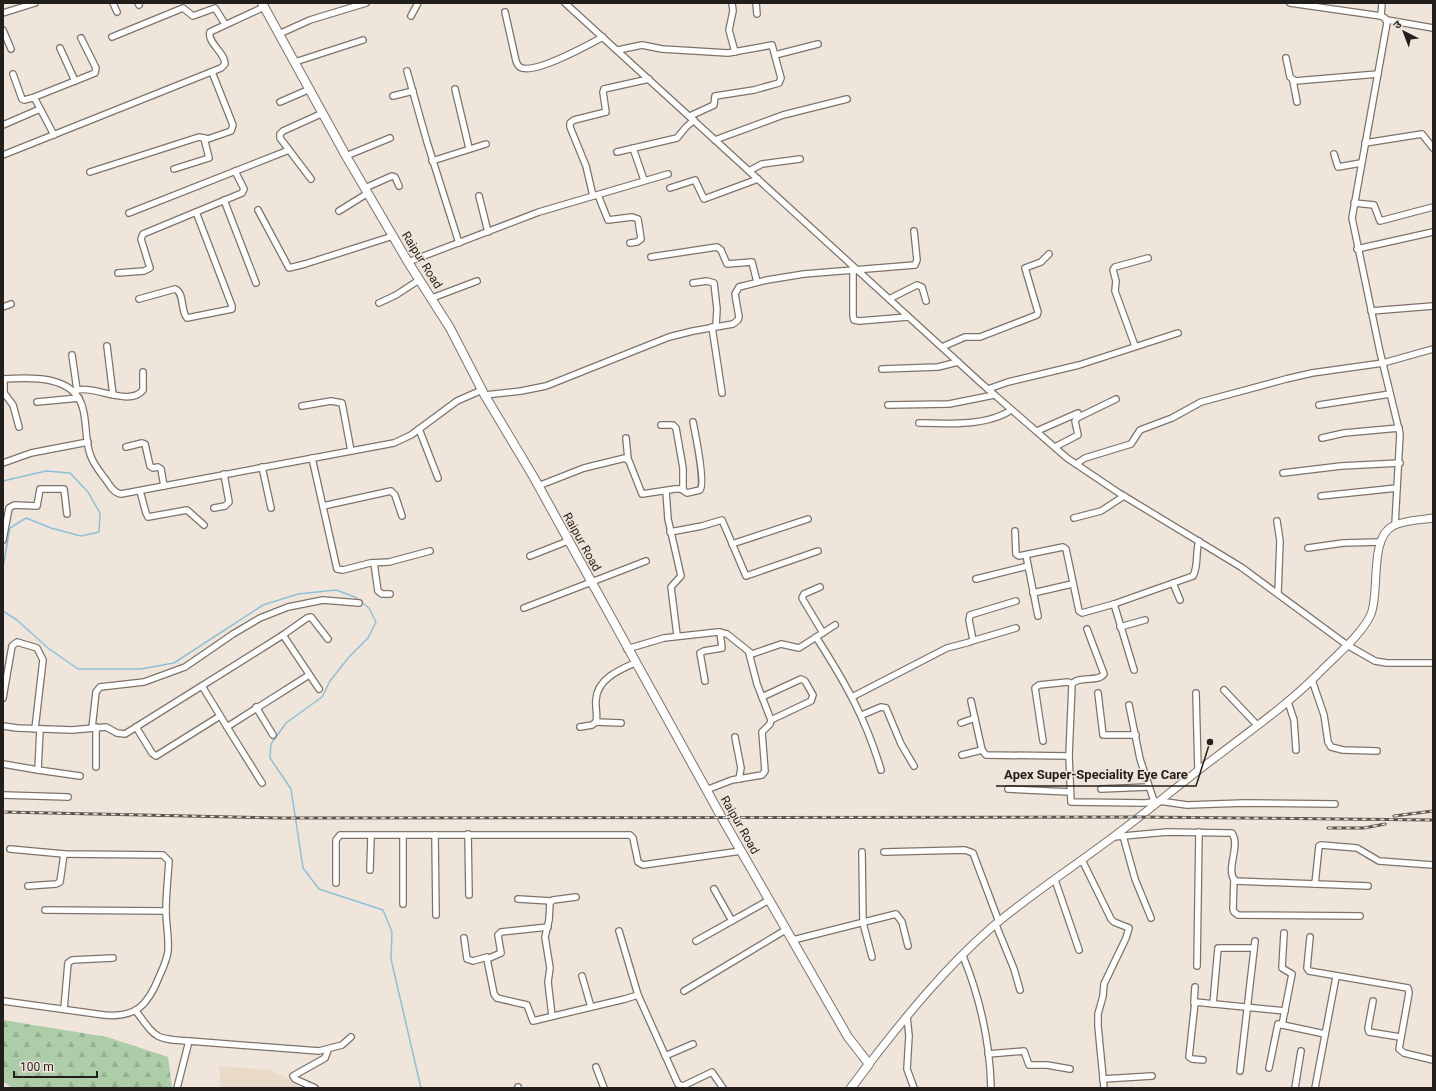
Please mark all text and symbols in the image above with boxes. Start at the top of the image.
north arrow [1384,12,1424,52]
text: उ [1391,18,1405,32]
street label: Raipur Road [399,229,445,291]
street label: Raipur Road [560,510,604,574]
callout: Apex Super-Speciality Eye Care [996,761,1196,786]
text: Apex Super-Speciality Eye Care [1004,767,1188,782]
street label: Raipur Road [718,793,762,857]
scale bar [14,1053,97,1079]
text: 100 m [20,1060,54,1074]

